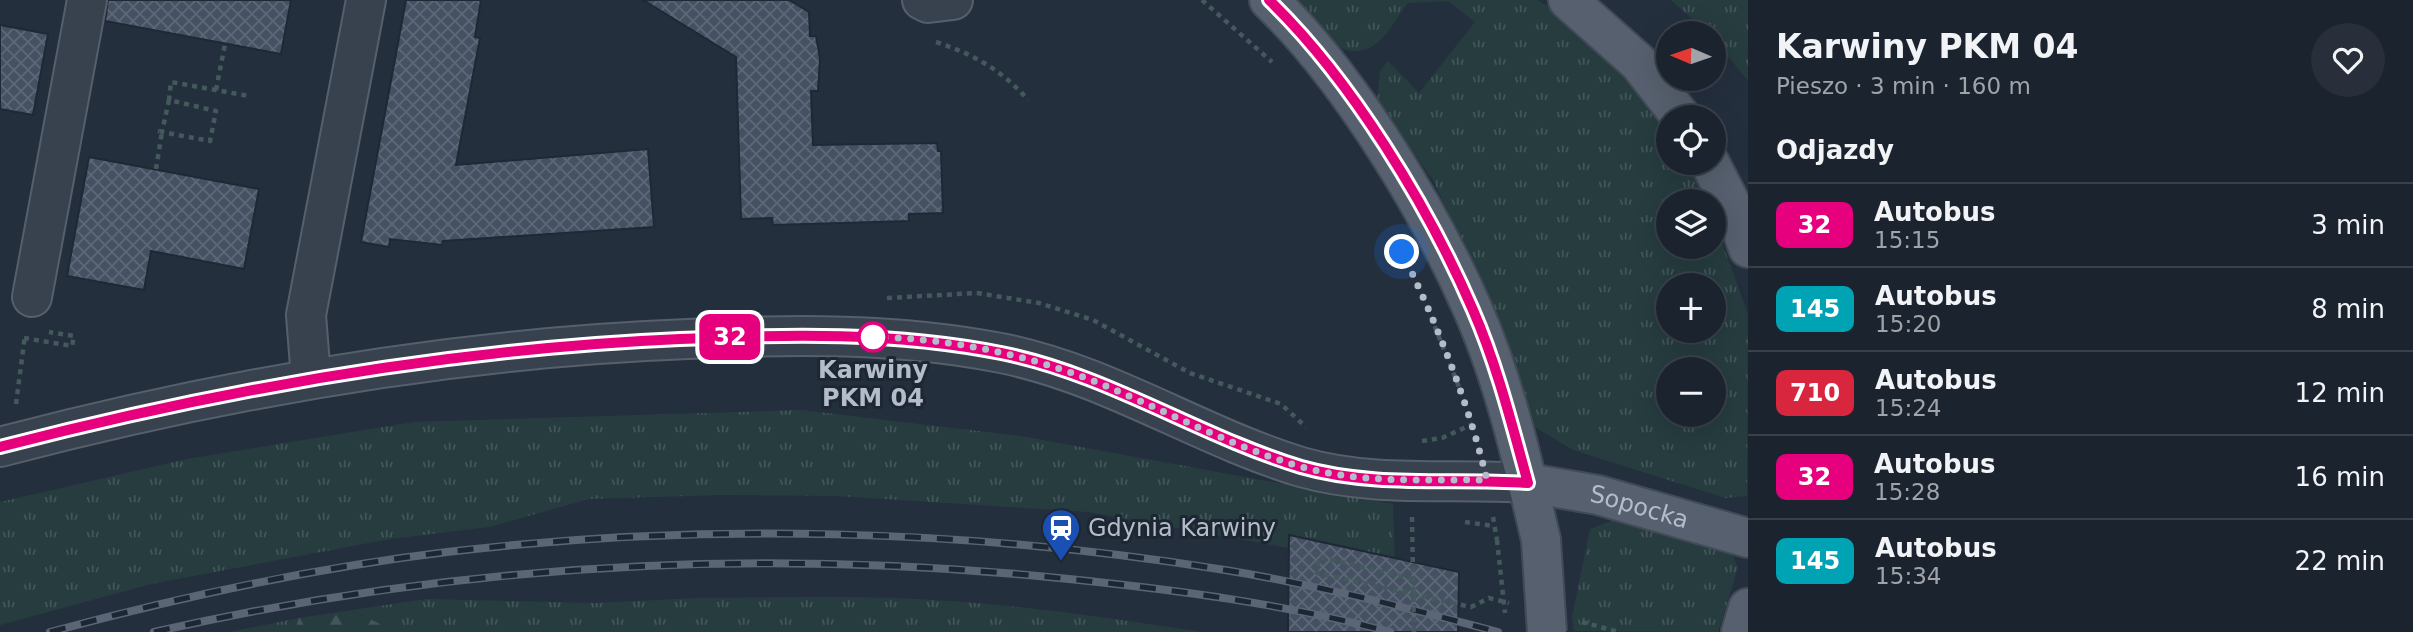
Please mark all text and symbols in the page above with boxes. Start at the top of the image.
north arrow [1656,21,1726,91]
map controls [1656,21,1726,427]
button: heart [2311,23,2385,97]
text: Karwiny PKM 04 [1776,27,2078,66]
text: Pieszo · 3 min · 160 m [1776,73,2031,99]
button: locate [1656,105,1726,175]
text: Odjazdy [1776,135,1894,165]
button: layers [1656,189,1726,259]
text: Autobus [1874,197,1996,227]
text: 3 min [2311,210,2385,240]
text: 32 [1798,211,1831,239]
text: 15:15 [1874,227,1940,253]
your location [1384,234,1419,269]
button: + [1656,273,1726,343]
text: Autobus [1875,281,1997,311]
text: 8 min [2311,294,2385,324]
text: 145 [1790,295,1840,323]
text: 15:20 [1875,311,1941,337]
line badge: 32 [698,314,762,360]
marker: Karwiny PKM 04 [858,322,888,352]
text: 32 [713,323,747,351]
place label: Karwiny PKM 04 [818,356,928,412]
button: − [1656,357,1726,427]
text: Autobus [1875,365,1997,395]
text: 12 min [2295,378,2385,408]
text: 710 [1790,379,1840,407]
text: 15:24 [1875,395,1941,421]
text: Autobus [1874,449,1996,479]
text: 16 min [2295,462,2385,492]
text: 32 [1798,463,1831,491]
text: 15:28 [1874,479,1940,505]
street label: Sopocka [1588,480,1692,534]
station icon: Gdynia Karwiny [1040,507,1082,562]
place label: Gdynia Karwiny [1088,514,1276,542]
text: Autobus [1875,533,1997,563]
text: 22 min [2295,546,2385,576]
text: 145 [1790,547,1840,575]
text: 15:34 [1875,563,1941,589]

